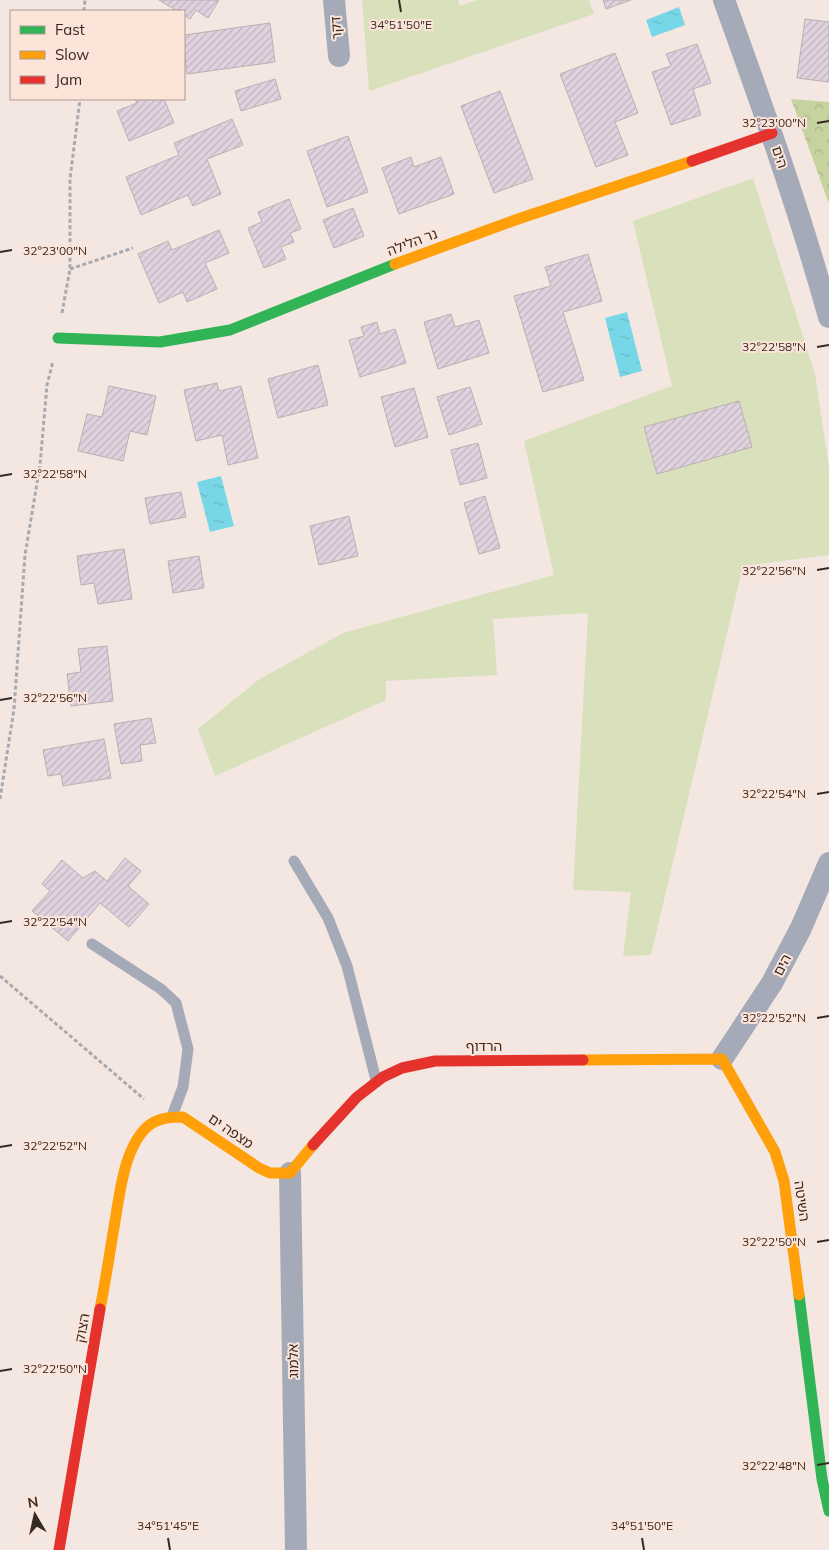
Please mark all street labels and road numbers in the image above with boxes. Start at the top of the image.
street label: דקר [326,15,346,40]
street label: הים [768,144,792,170]
street label: נר הלילה [384,224,440,260]
street label: הים [769,951,795,979]
street label: הרדוף [466,1037,502,1055]
street label: מצפה ים [205,1109,257,1153]
street label: השיטה [790,1180,814,1222]
street label: הצוק [71,1312,93,1344]
street label: אלמוג [284,1343,302,1379]

